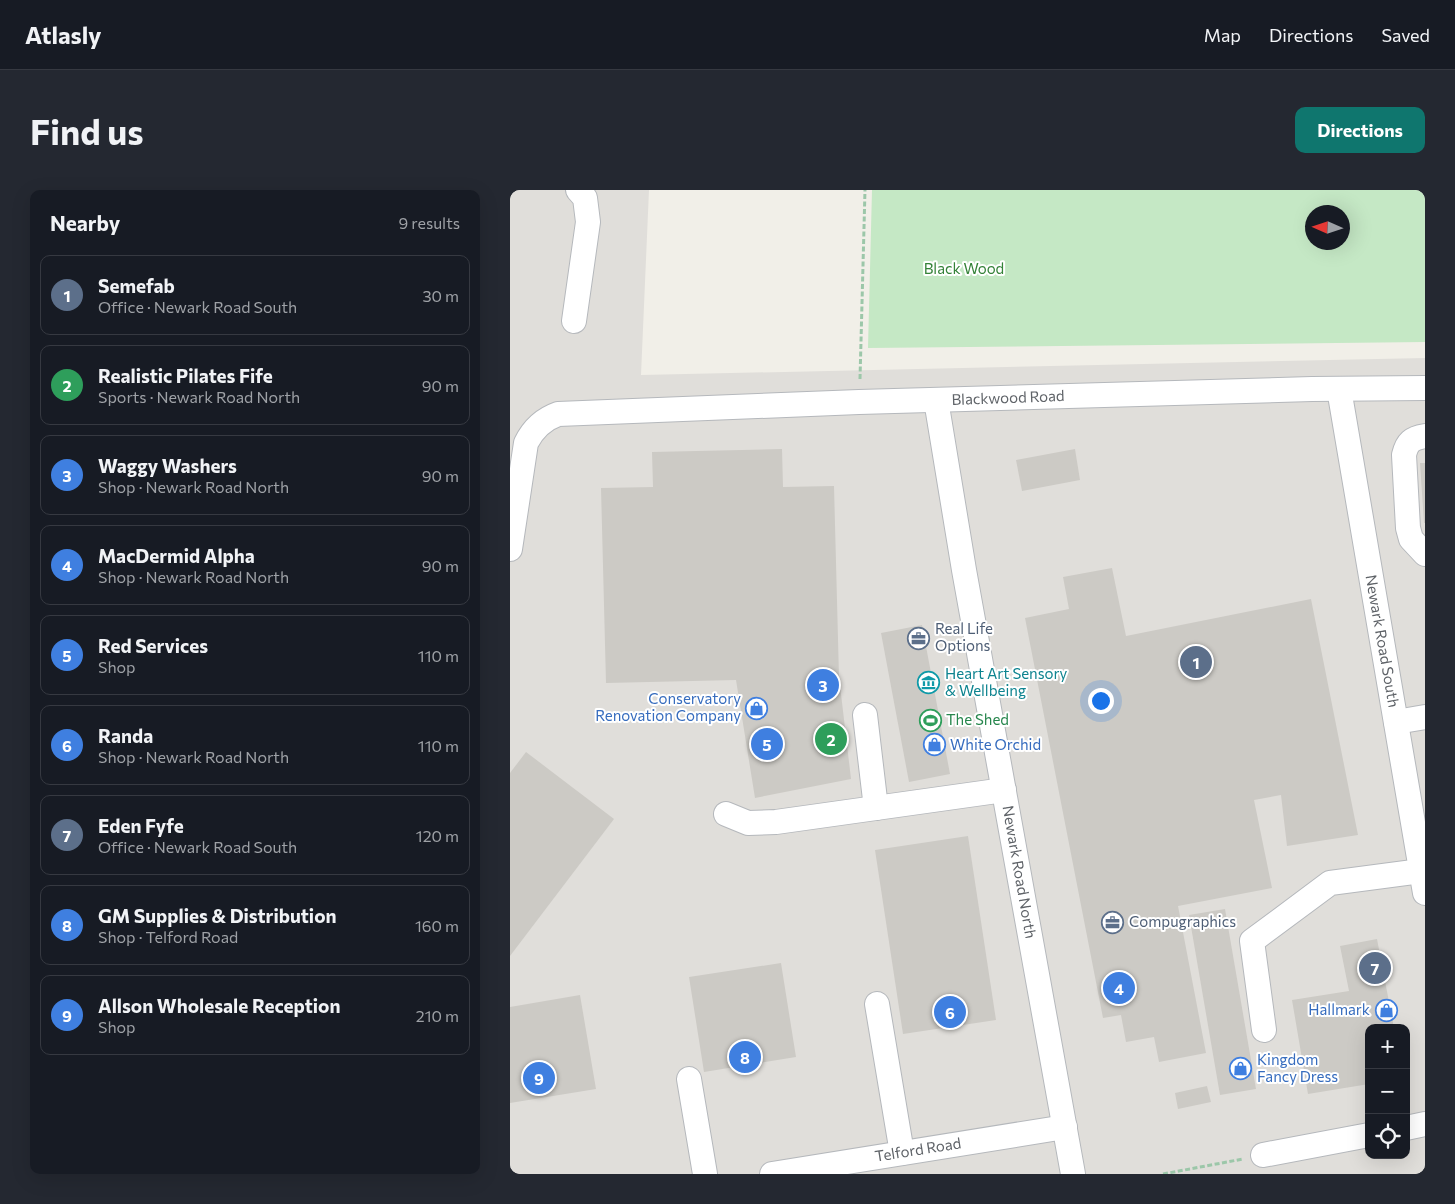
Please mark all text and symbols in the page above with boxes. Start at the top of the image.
text: Atlasly [25,20,102,49]
text: Map [1204,24,1241,46]
text: Directions [1269,24,1353,46]
text: Saved [1381,24,1430,46]
button: Directions [1295,107,1425,153]
text: Find us [30,109,144,152]
north arrow [1305,205,1350,250]
text: Nearby [50,210,120,235]
text: 9 results [399,213,460,232]
park label: Black Wood [924,259,1004,277]
text: Semefab [98,274,175,297]
text: 1 [63,286,71,305]
text: 30 m [422,286,459,305]
text: Office · Newark Road South [98,297,297,316]
text: Realistic Pilates Fife [98,364,273,387]
text: 2 [62,376,72,395]
text: 90 m [422,376,459,395]
street label: Blackwood Road [951,386,1065,408]
text: Sports · Newark Road North [98,387,300,406]
text: Waggy Washers [98,454,237,477]
text: 3 [62,466,72,485]
text: 90 m [422,466,459,485]
text: Shop · Newark Road North [98,477,289,496]
text: MacDermid Alpha [98,544,255,567]
text: 4 [62,556,72,575]
text: 90 m [422,556,459,575]
text: Shop · Newark Road North [98,567,289,586]
street label: Newark Road South [1362,573,1404,709]
place label: Real Life Options [935,619,993,654]
office icon: Real Life Options [907,626,931,650]
text: Red Services [98,634,208,657]
pin: 1 [1180,643,1212,681]
text: 5 [62,646,72,665]
text: 110 m [418,646,459,665]
text: Shop [98,657,136,676]
place label: Heart Art Sensory & Wellbeing [945,664,1067,699]
pin: 3 [807,666,839,704]
museum icon: Heart Art Sensory & Wellbeing [917,671,941,695]
your location [1088,688,1114,714]
place label: Conservatory Renovation Company [595,689,741,724]
shop icon: Conservatory Renovation Company [745,696,769,720]
sports icon: The Shed [918,708,942,732]
place label: The Shed [946,710,1009,728]
pin: 2 [815,720,847,758]
text: Randa [98,724,153,747]
pin: 5 [751,725,783,763]
shop icon: White Orchid [922,733,946,757]
place label: White Orchid [950,735,1041,753]
text: 6 [62,736,72,755]
text: 110 m [418,736,459,755]
text: Shop · Newark Road North [98,747,289,766]
street label: Newark Road North [999,804,1041,940]
text: Eden Fyfe [98,814,184,837]
text: 7 [63,826,71,845]
text: 120 m [416,826,459,845]
text: Office · Newark Road South [98,837,297,856]
text: GM Supplies & Distribution [98,904,337,927]
office icon: Compugraphics [1101,910,1125,934]
place label: Compugraphics [1129,912,1236,930]
text: 8 [62,916,72,935]
text: 160 m [415,916,459,935]
text: Shop · Telford Road [98,927,238,946]
pin: 7 [1359,949,1391,987]
pin: 4 [1103,969,1135,1007]
pin: 6 [934,993,966,1031]
text: Allson Wholesale Reception [98,994,340,1017]
shop icon: Hallmark [1374,998,1398,1022]
place label: Hallmark [1308,1000,1370,1018]
text: 9 [62,1006,72,1025]
text: 210 m [416,1006,459,1025]
text: Shop [98,1017,136,1036]
map controls [1365,1024,1410,1159]
button: + [1365,1024,1410,1069]
pin: 8 [729,1038,761,1076]
place label: Kingdom Fancy Dress [1257,1050,1338,1085]
shop icon: Kingdom Fancy Dress [1229,1057,1253,1081]
pin: 9 [523,1059,555,1097]
button: − [1365,1069,1410,1114]
button: locate [1365,1114,1410,1159]
street label: Telford Road [873,1133,962,1165]

